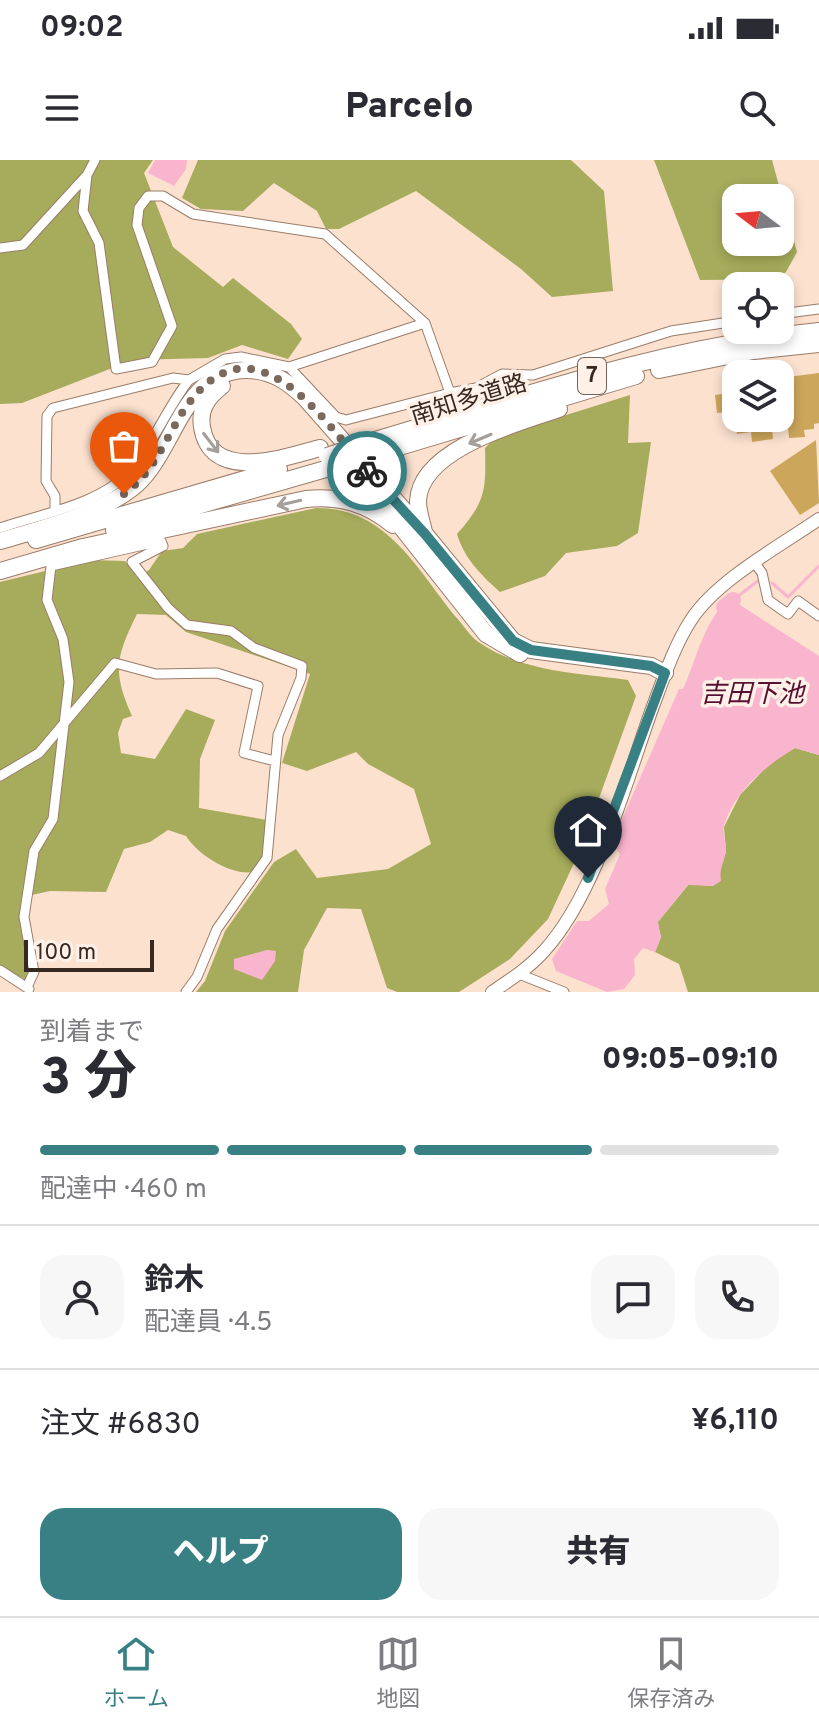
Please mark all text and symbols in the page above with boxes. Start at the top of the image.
text: 09:02 [40,10,124,47]
text: Parcelo [345,85,474,131]
icon: menu [40,86,84,130]
icon: search [735,86,779,130]
north arrow [722,184,794,256]
map controls [722,184,794,432]
button: locate [722,272,794,344]
road number: 7 [578,358,606,394]
button: layers [722,360,794,432]
street label: 南知多道路 [407,369,531,433]
pin [90,412,158,494]
icon: bag [102,424,146,468]
courier [327,431,407,511]
one-way arrow [201,432,219,453]
one-way arrow [468,433,493,448]
icon: bike [345,449,389,493]
one-way arrow [276,496,302,511]
water label: 吉田下池 [700,679,807,712]
pin [554,796,622,878]
icon: home [566,808,610,852]
scale bar [24,936,154,972]
text: 100 m [36,940,96,967]
text: 到着まで [40,1017,144,1050]
text: 09:05–09:10 [602,1042,779,1079]
text: 3 分 [40,1047,136,1113]
text: 配達中 · 460 m [40,1174,207,1207]
button: person [40,1255,124,1339]
button: chat [591,1255,675,1339]
button: phone [695,1255,779,1339]
text: 鈴木 [144,1263,204,1300]
text: 配達員 · 4.5 [144,1307,272,1340]
text: ¥6,110 [691,1403,779,1440]
text: 注文 #6830 [40,1407,201,1444]
button: ヘルプ [40,1508,402,1600]
button: 共有 [418,1508,779,1600]
tab: ホーム [104,1632,169,1714]
tab: 地図 [376,1632,420,1714]
tab: 保存済み [627,1632,715,1714]

